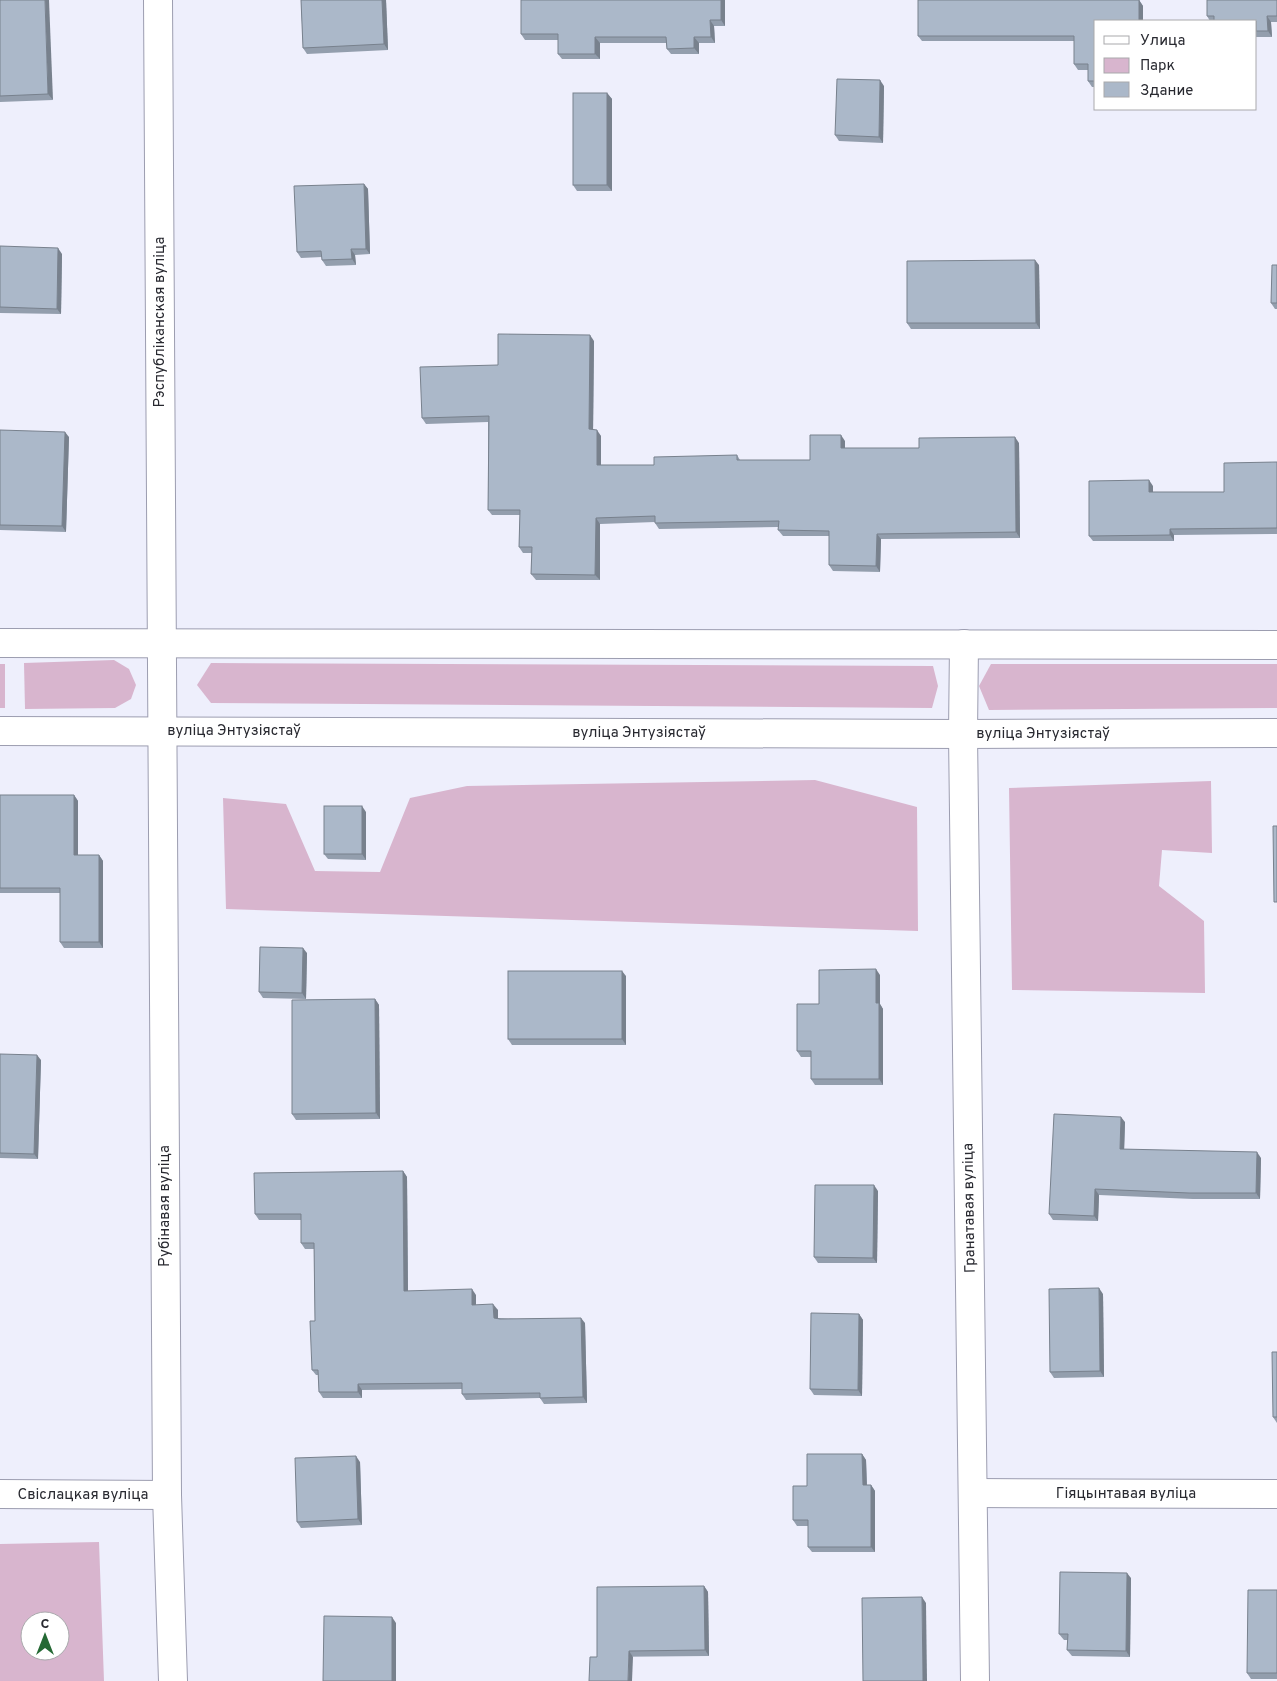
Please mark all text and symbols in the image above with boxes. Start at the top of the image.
legend [1094,20,1257,110]
text: Улица [1140,32,1185,51]
text: Парк [1140,57,1175,76]
text: Здание [1140,82,1193,101]
street label: Рэспубліканская вуліца [151,237,170,407]
street label: вуліца Энтузіястаў [167,722,301,741]
street label: вуліца Энтузіястаў [572,724,706,743]
street label: вуліца Энтузіястаў [976,725,1110,744]
street label: Гранатавая вуліца [959,1143,981,1273]
street label: Рубінавая вуліца [156,1145,175,1267]
street label: Гіяцынтавая вуліца [1056,1485,1196,1504]
street label: Свіслацкая вуліца [17,1486,149,1505]
north arrow [20,1611,70,1661]
text: С [41,1616,50,1633]

